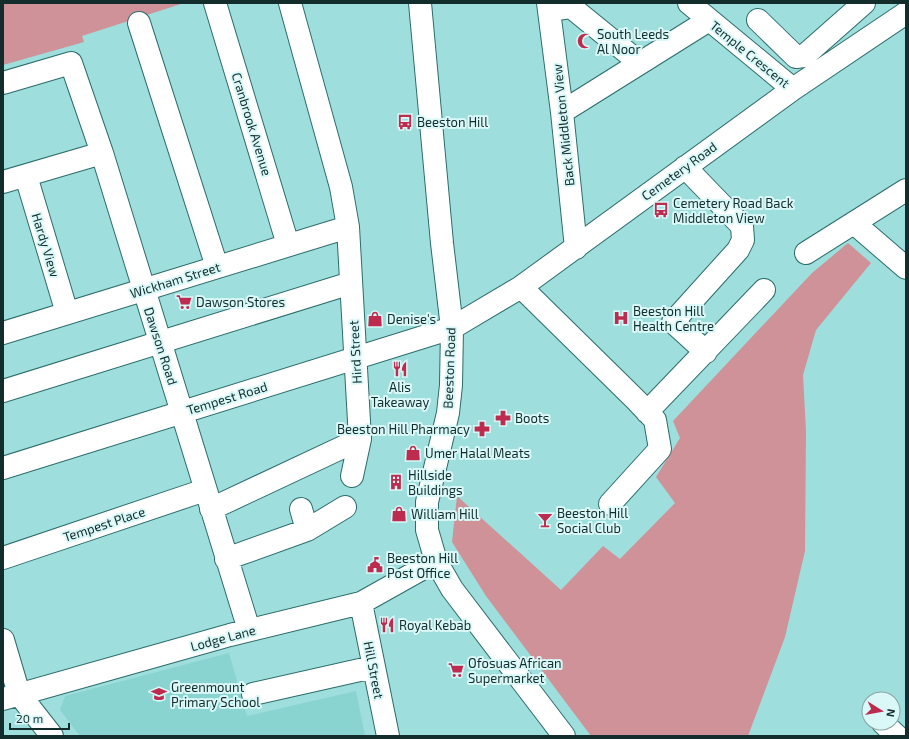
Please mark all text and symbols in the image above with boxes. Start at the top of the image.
street label: Temple Crescent [707,17,793,91]
place label: South Leeds Al Noor [597,26,669,57]
mosque icon: South Leeds Al Noor [576,32,594,50]
street label: Back Middleton View [549,63,577,187]
street label: Cranbrook Avenue [229,70,275,178]
bus stop icon: Beeston Hill [396,113,414,131]
place label: Beeston Hill [417,114,488,130]
street label: Cemetery Road [638,138,720,204]
place label: Cemetery Road Back Middleton View [673,195,794,226]
bus stop icon: Cemetery Road Back Middleton View [652,201,670,219]
street label: Hardy View [29,211,63,279]
street label: Wickham Street [128,259,222,301]
supermarket icon: Dawson Stores [175,293,193,311]
place label: Dawson Stores [196,294,285,310]
place label: Beeston Hill Health Centre [633,303,714,334]
street label: Dawson Road [141,305,181,387]
hospital icon: Beeston Hill Health Centre [612,309,630,327]
shop icon: Denise's [366,310,384,328]
place label: Denise's [387,311,436,327]
street label: Hird Street [345,320,365,384]
street label: Beeston Road [440,327,458,409]
restaurant icon: Alis Takeaway [391,360,409,378]
street label: Tempest Road [185,378,269,418]
place label: Alis Takeaway [371,379,429,410]
pharmacy icon: Boots [494,409,512,427]
place label: Boots [515,410,549,426]
pharmacy icon: Beeston Hill Pharmacy [473,420,491,438]
place label: Beeston Hill Pharmacy [337,421,470,437]
shop icon: Umer Halal Meats [404,444,422,462]
place label: Umer Halal Meats [425,445,530,461]
place label: Hillside Buildings [408,467,463,498]
building icon: Hillside Buildings [387,473,405,491]
street label: Tempest Place [61,503,147,545]
shop icon: William Hill [390,505,408,523]
place label: Beeston Hill Social Club [557,505,628,536]
place label: William Hill [411,506,479,522]
bar icon: Beeston Hill Social Club [536,511,554,529]
place label: Beeston Hill Post Office [387,550,458,581]
public building icon: Beeston Hill Post Office [366,556,384,574]
restaurant icon: Royal Kebab [378,616,396,634]
place label: Royal Kebab [399,617,471,633]
street label: Lodge Lane [189,622,257,654]
street label: Hill Street [361,640,387,700]
place label: Ofosuas African Supermarket [468,655,562,686]
supermarket icon: Ofosuas African Supermarket [447,661,465,679]
place label: Greenmount Primary School [171,679,260,710]
school or university icon: Greenmount Primary School [150,685,168,703]
north arrow [861,691,901,731]
scale bar [10,705,69,731]
text: N [884,708,898,718]
text: 20 m [16,711,43,725]

